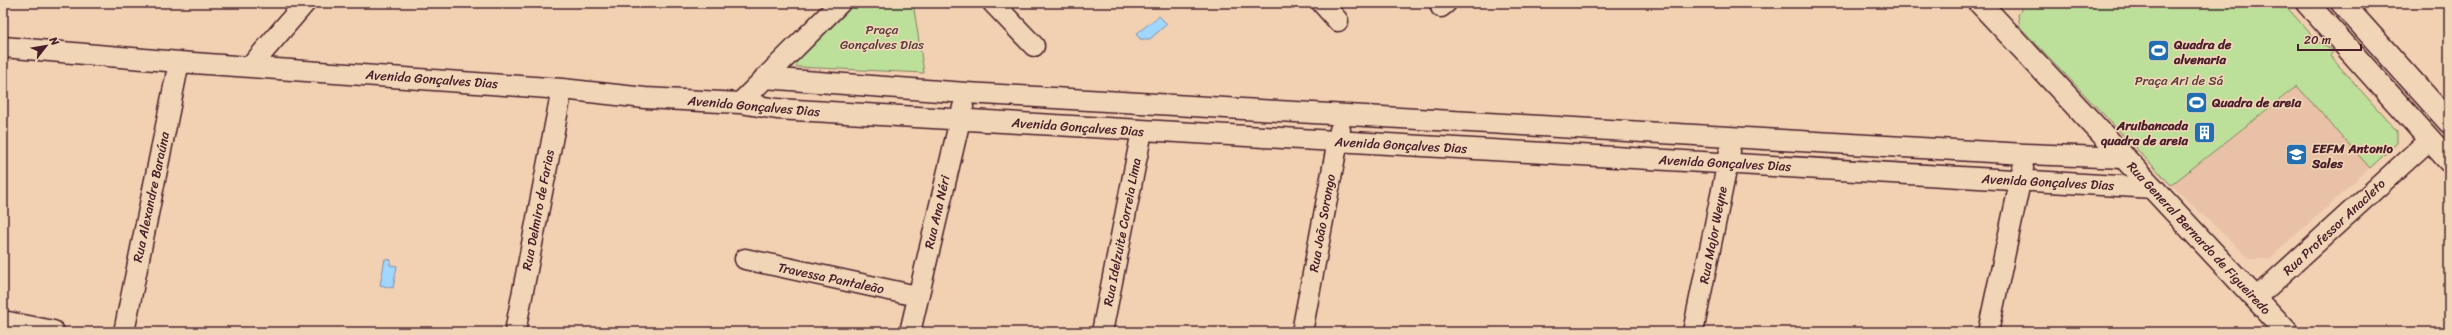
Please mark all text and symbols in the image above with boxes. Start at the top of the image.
park label: Praça Gonçalves Dias [840,18,924,56]
north arrow [26,26,66,66]
scale bar [2298,26,2361,52]
text: 20 m [2304,29,2331,51]
text: N [44,32,64,50]
place label: Quadra de alvenaria [2173,33,2232,71]
sports icon: Quadra de alvenaria [2145,38,2171,64]
street label: Avenida Gonçalves Dias [364,63,499,95]
park label: Praça Ari de Sá [2135,69,2224,92]
street label: Avenida Gonçalves Dias [686,89,821,123]
sports icon: Quadra de areia [2184,89,2210,115]
place label: Quadra de areia [2211,91,2302,114]
street label: Avenida Gonçalves Dias [1010,111,1145,143]
place label: Aruibancada quadra de areia [2100,114,2188,152]
building icon: Aruibancada quadra de areia [2191,119,2217,145]
street label: Rua Alexandre Baraúna [126,129,176,264]
street label: Avenida Gonçalves Dias [1333,130,1468,160]
place label: EEFM Antonio Sales [2311,137,2393,175]
school or university icon: EEFM Antonio Sales [2283,142,2309,168]
street label: Rua Delmiro de Farias [515,147,561,272]
street label: Avenida Gonçalves Dias [1657,148,1792,178]
street label: Rua Idelzuite Correia Lima [1096,155,1148,308]
street label: Rua General Bernardo de Figueiredo [2121,156,2277,321]
street label: Avenida Gonçalves Dias [1980,167,2115,197]
street label: Rua João Sorongo [1302,172,1342,274]
street label: Rua Ana Néri [917,173,957,251]
street label: Rua Professor Anacleto [2277,173,2391,281]
street label: Rua Major Weyne [1692,184,1734,286]
street label: Travessa Pantaleão [776,256,887,301]

